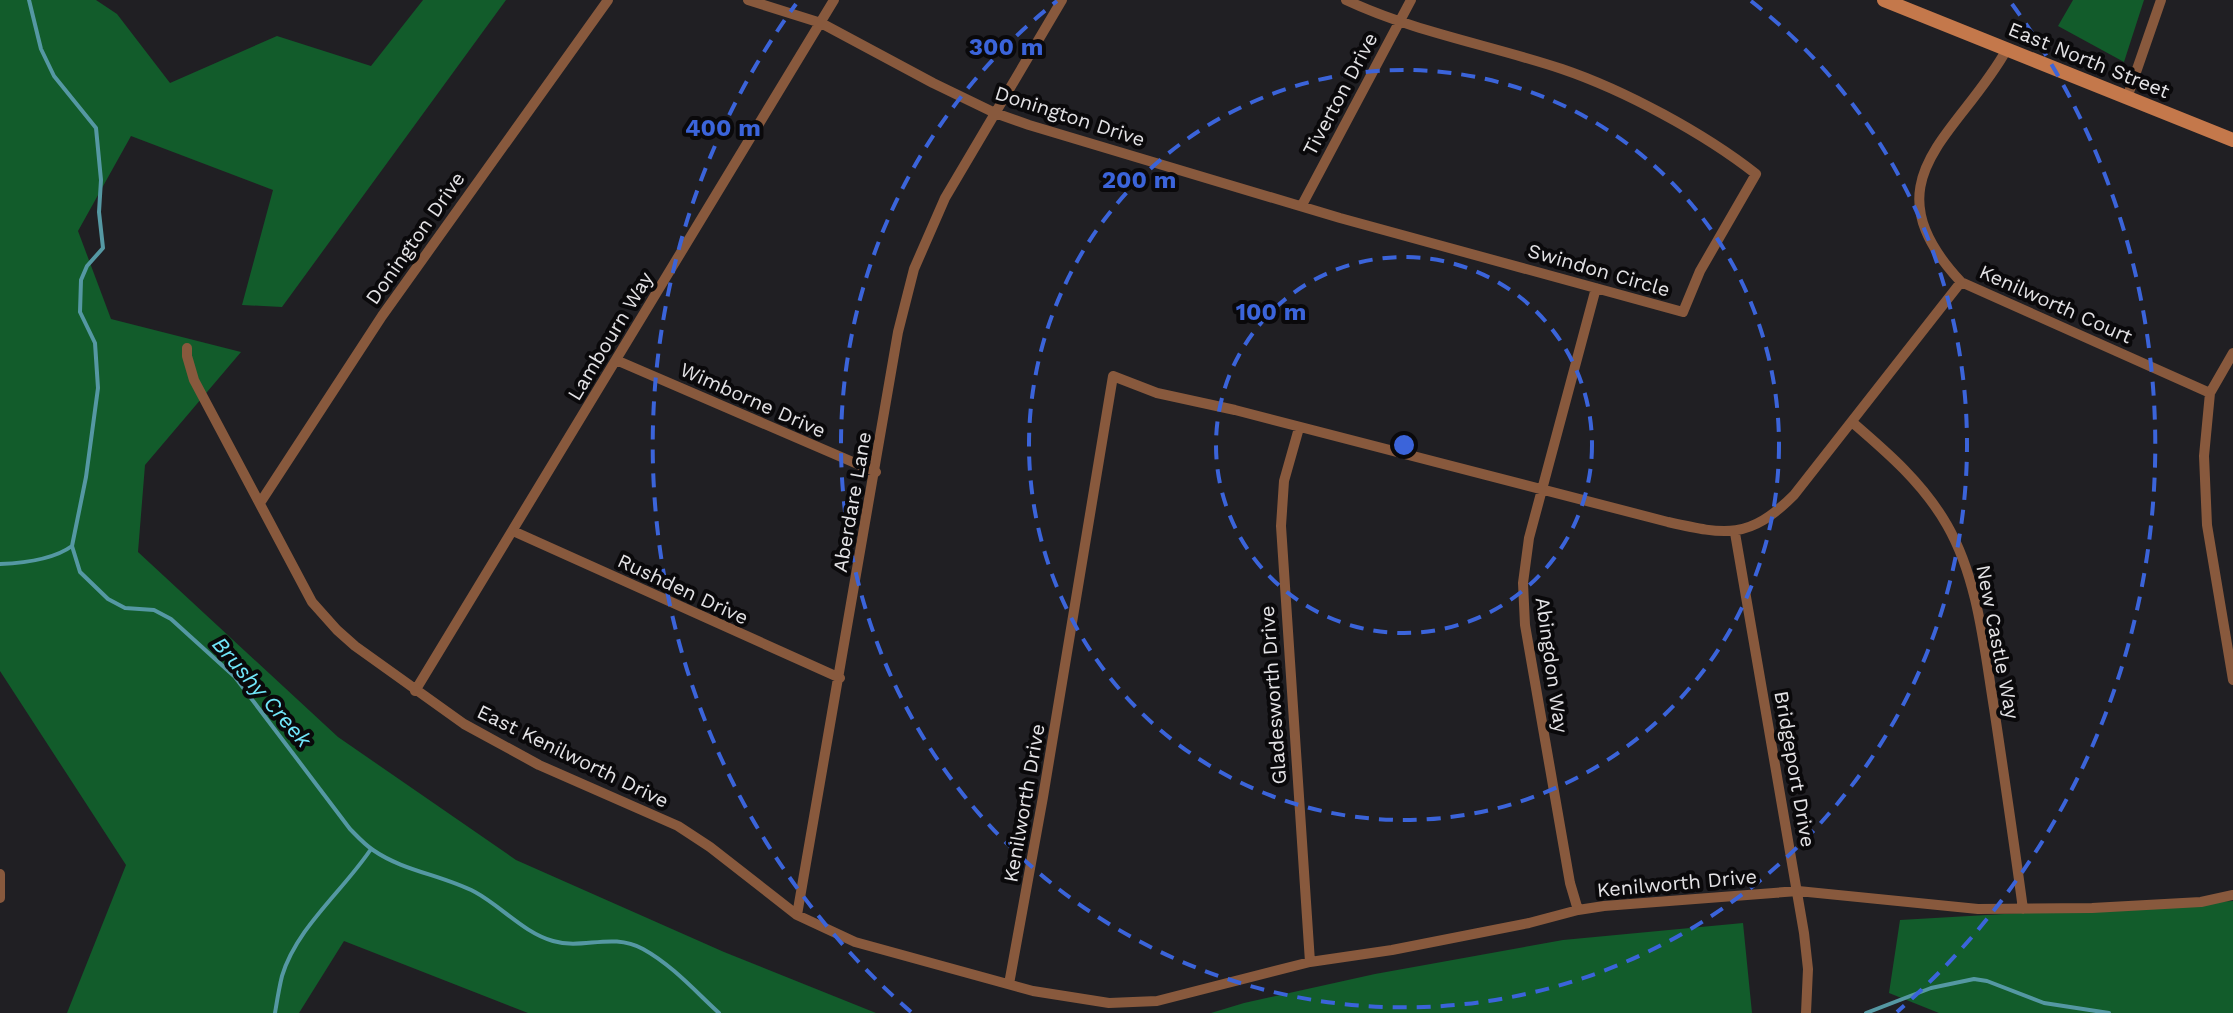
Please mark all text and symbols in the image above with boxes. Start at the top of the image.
street label: East North Street [2005,17,2174,104]
street label: Tiverton Drive [1298,28,1382,160]
text: 300 m [969,33,1043,61]
street label: Donington Drive [992,80,1148,152]
text: 400 m [685,114,761,142]
text: 200 m [1102,166,1176,194]
street label: Donington Drive [360,167,470,309]
street label: Swindon Circle [1525,238,1673,302]
street label: Kenilworth Court [1976,260,2137,349]
street label: Lambourn Way [562,267,658,405]
text: 100 m [1236,298,1306,326]
street label: Wimborne Drive [677,357,829,443]
street label: Aberdare Lane [828,430,876,574]
centre of rings [1390,431,1418,459]
street label: Rushden Drive [614,548,752,630]
street label: New Castle Way [1971,563,2025,722]
street label: Abingdon Way [1531,596,1573,735]
street label: Gladesworth Drive [1255,605,1291,785]
water label: Brushy Creek [207,632,317,753]
street label: Bridgeport Drive [1769,689,1821,849]
street label: East Kenilworth Drive [473,699,673,813]
street label: Kenilworth Drive [998,722,1050,884]
street label: Kenilworth Drive [1596,864,1758,902]

